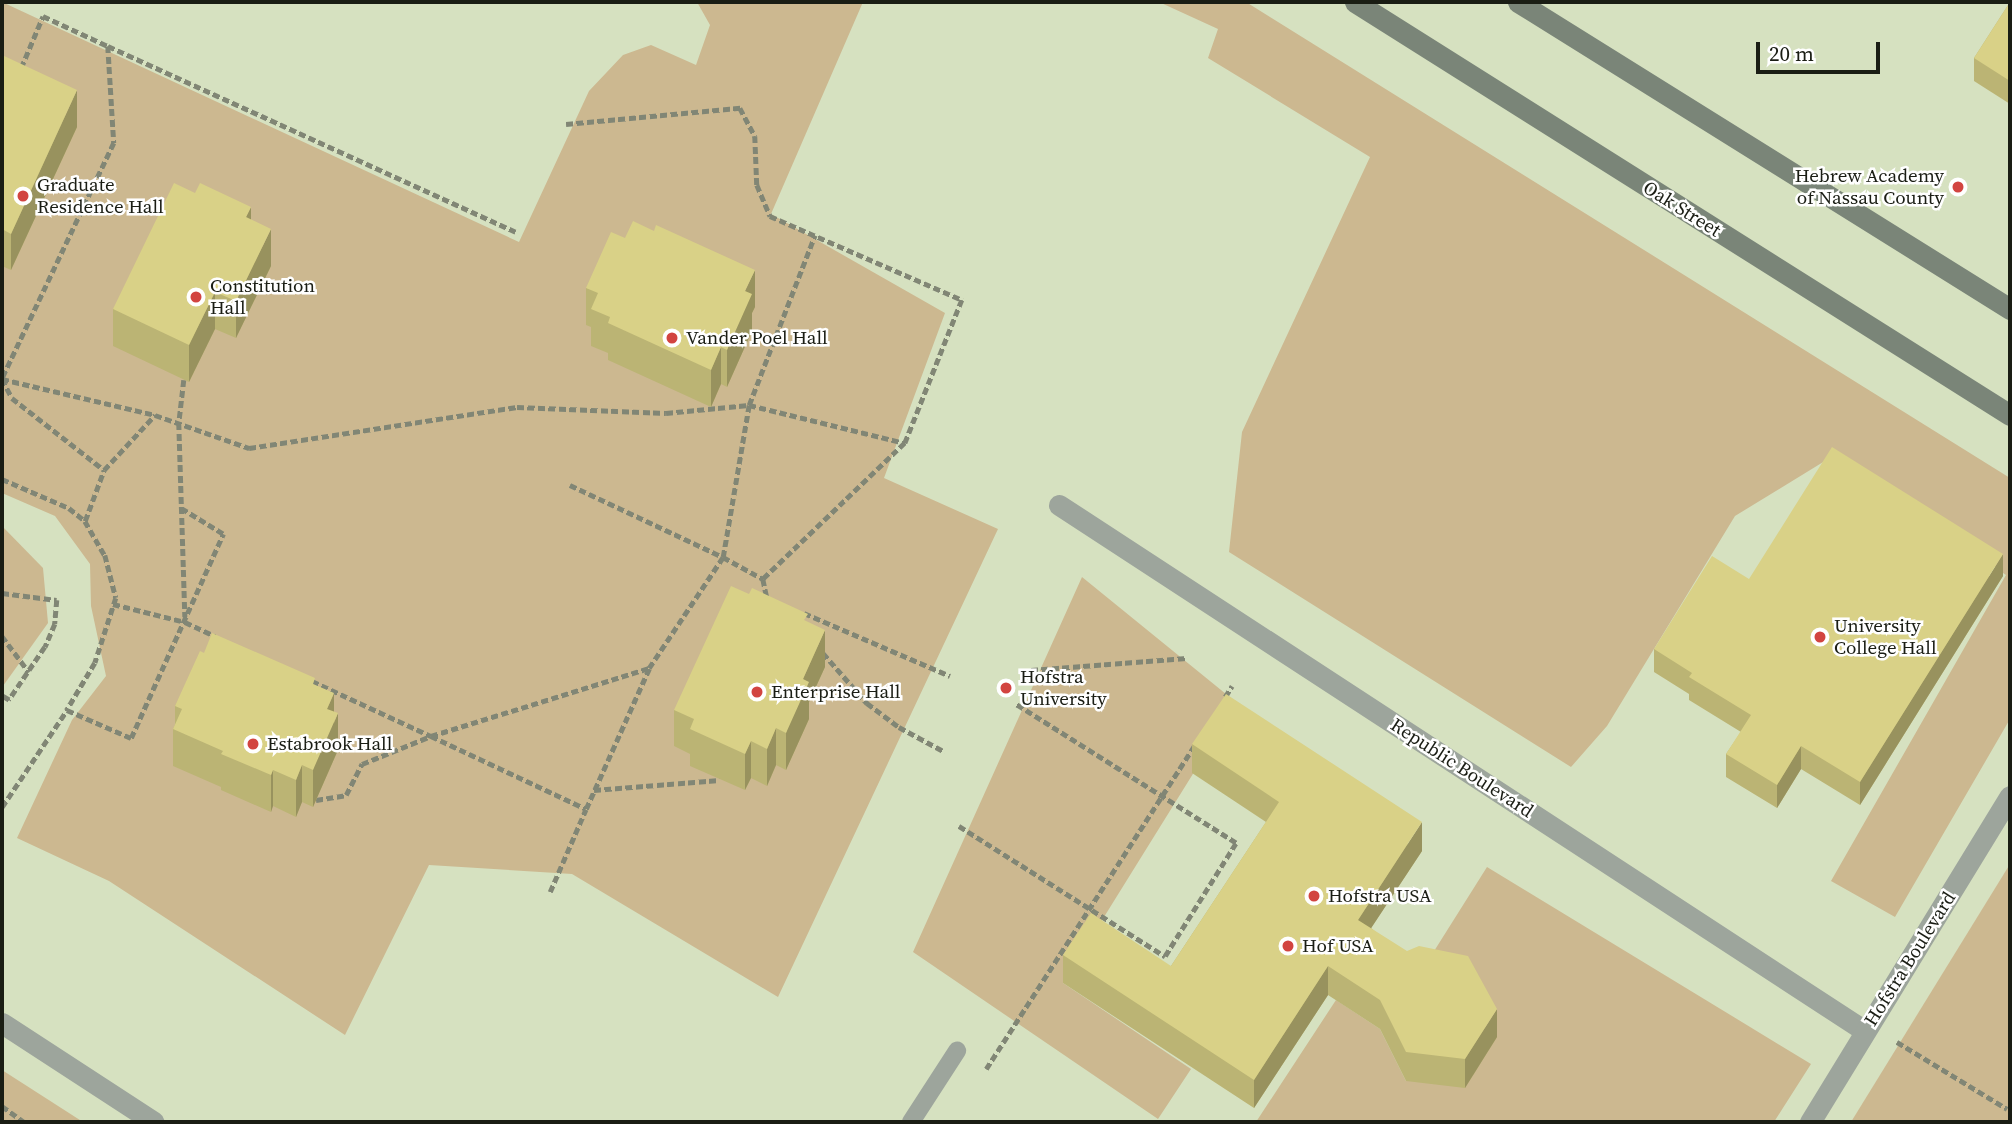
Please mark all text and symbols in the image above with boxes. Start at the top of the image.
scale bar [1760,28,1884,72]
text: 20 m [1769,39,1814,68]
place label: Hebrew Academy of Nassau County [1795,165,1944,209]
place label: Graduate Residence Hall [37,174,164,218]
street label: Oak Street [1639,176,1725,242]
marker: Hebrew Academy of Nassau County [1950,179,1966,195]
marker: Graduate Residence Hall [15,188,31,204]
place label: Constitution Hall [210,275,315,319]
marker: Constitution Hall [188,289,204,305]
place label: Vander Poel Hall [686,327,828,349]
marker: Vander Poel Hall [664,330,680,346]
place label: University College Hall [1834,615,1937,659]
marker: University College Hall [1812,629,1828,645]
place label: Hofstra University [1020,666,1107,710]
marker: Hofstra University [998,680,1014,696]
place label: Enterprise Hall [771,681,901,703]
marker: Enterprise Hall [749,684,765,700]
street label: Republic Boulevard [1386,713,1538,823]
place label: Estabrook Hall [267,733,392,755]
marker: Estabrook Hall [245,736,261,752]
place label: Hofstra USA [1328,885,1431,907]
marker: Hofstra USA [1306,888,1322,904]
street label: Hofstra Boulevard [1860,888,1960,1030]
place label: Hof USA [1302,935,1374,957]
marker: Hof USA [1280,938,1296,954]

